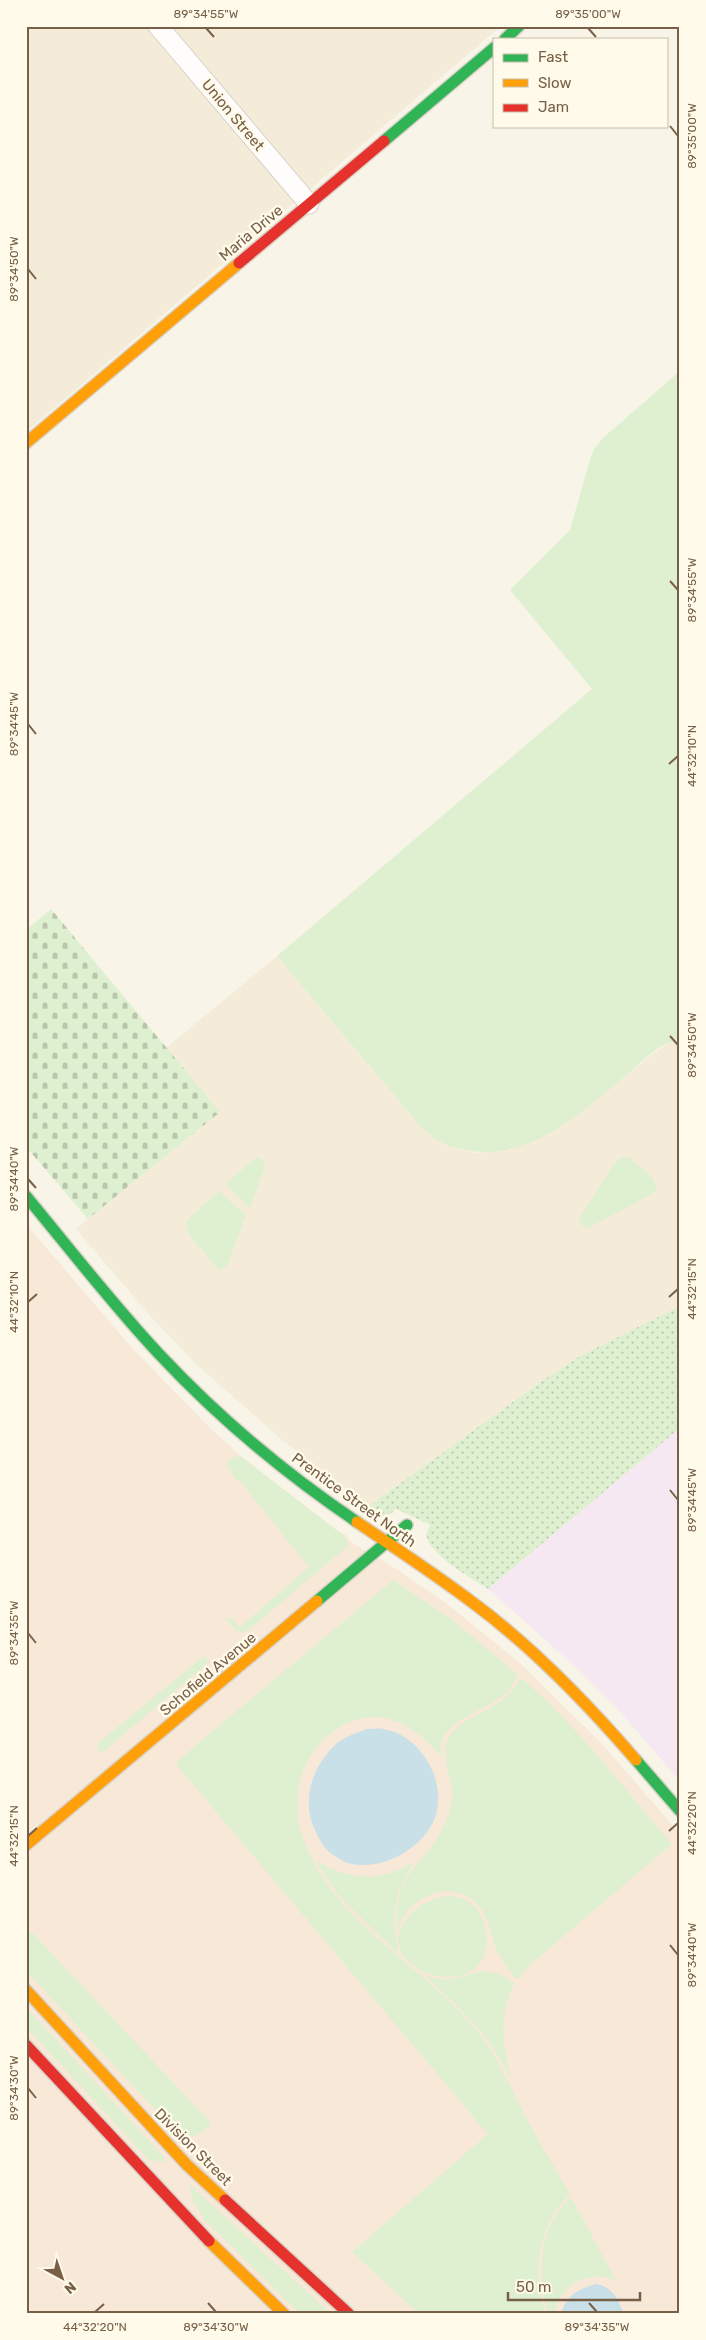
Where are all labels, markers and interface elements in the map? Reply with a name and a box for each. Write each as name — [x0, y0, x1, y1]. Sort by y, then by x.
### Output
text: 89°34'55"W — [174, 7, 239, 21]
text: 89°35'00"W — [555, 7, 621, 21]
legend — [493, 38, 668, 128]
text: Fast — [538, 48, 568, 66]
text: Slow — [538, 74, 571, 92]
street label: Union Street — [198, 76, 268, 155]
text: Jam — [538, 98, 569, 116]
text: 89°35'00"W — [685, 103, 699, 169]
street label: Maria Drive — [216, 201, 286, 265]
text: 89°34'50"W — [7, 236, 21, 302]
text: 89°34'55"W — [685, 557, 699, 622]
text: 89°34'45"W — [7, 691, 21, 756]
text: 44°32'10"N — [685, 725, 699, 787]
text: 89°34'50"W — [685, 1012, 699, 1078]
text: 89°34'40"W — [7, 1146, 21, 1211]
text: 44°32'15"N — [685, 1258, 699, 1320]
text: 44°32'10"N — [7, 1271, 21, 1333]
street label: Prentice Street North — [288, 1449, 420, 1551]
text: 89°34'45"W — [685, 1467, 699, 1532]
text: 89°34'35"W — [7, 1600, 21, 1665]
street label: Schofield Avenue — [156, 1628, 260, 1720]
text: 44°32'20"N — [685, 1791, 699, 1855]
text: 44°32'15"N — [7, 1805, 21, 1867]
text: 89°34'40"W — [685, 1922, 699, 1987]
text: 89°34'30"W — [7, 2055, 21, 2121]
street label: Division Street — [151, 2105, 235, 2189]
north arrow — [38, 2252, 88, 2302]
scale bar — [508, 2270, 641, 2302]
text: N — [61, 2278, 79, 2297]
text: 50 m — [516, 2278, 551, 2296]
text: 44°32'20"N — [63, 2320, 127, 2334]
text: 89°34'30"W — [183, 2320, 249, 2334]
text: 89°34'35"W — [565, 2320, 630, 2334]

